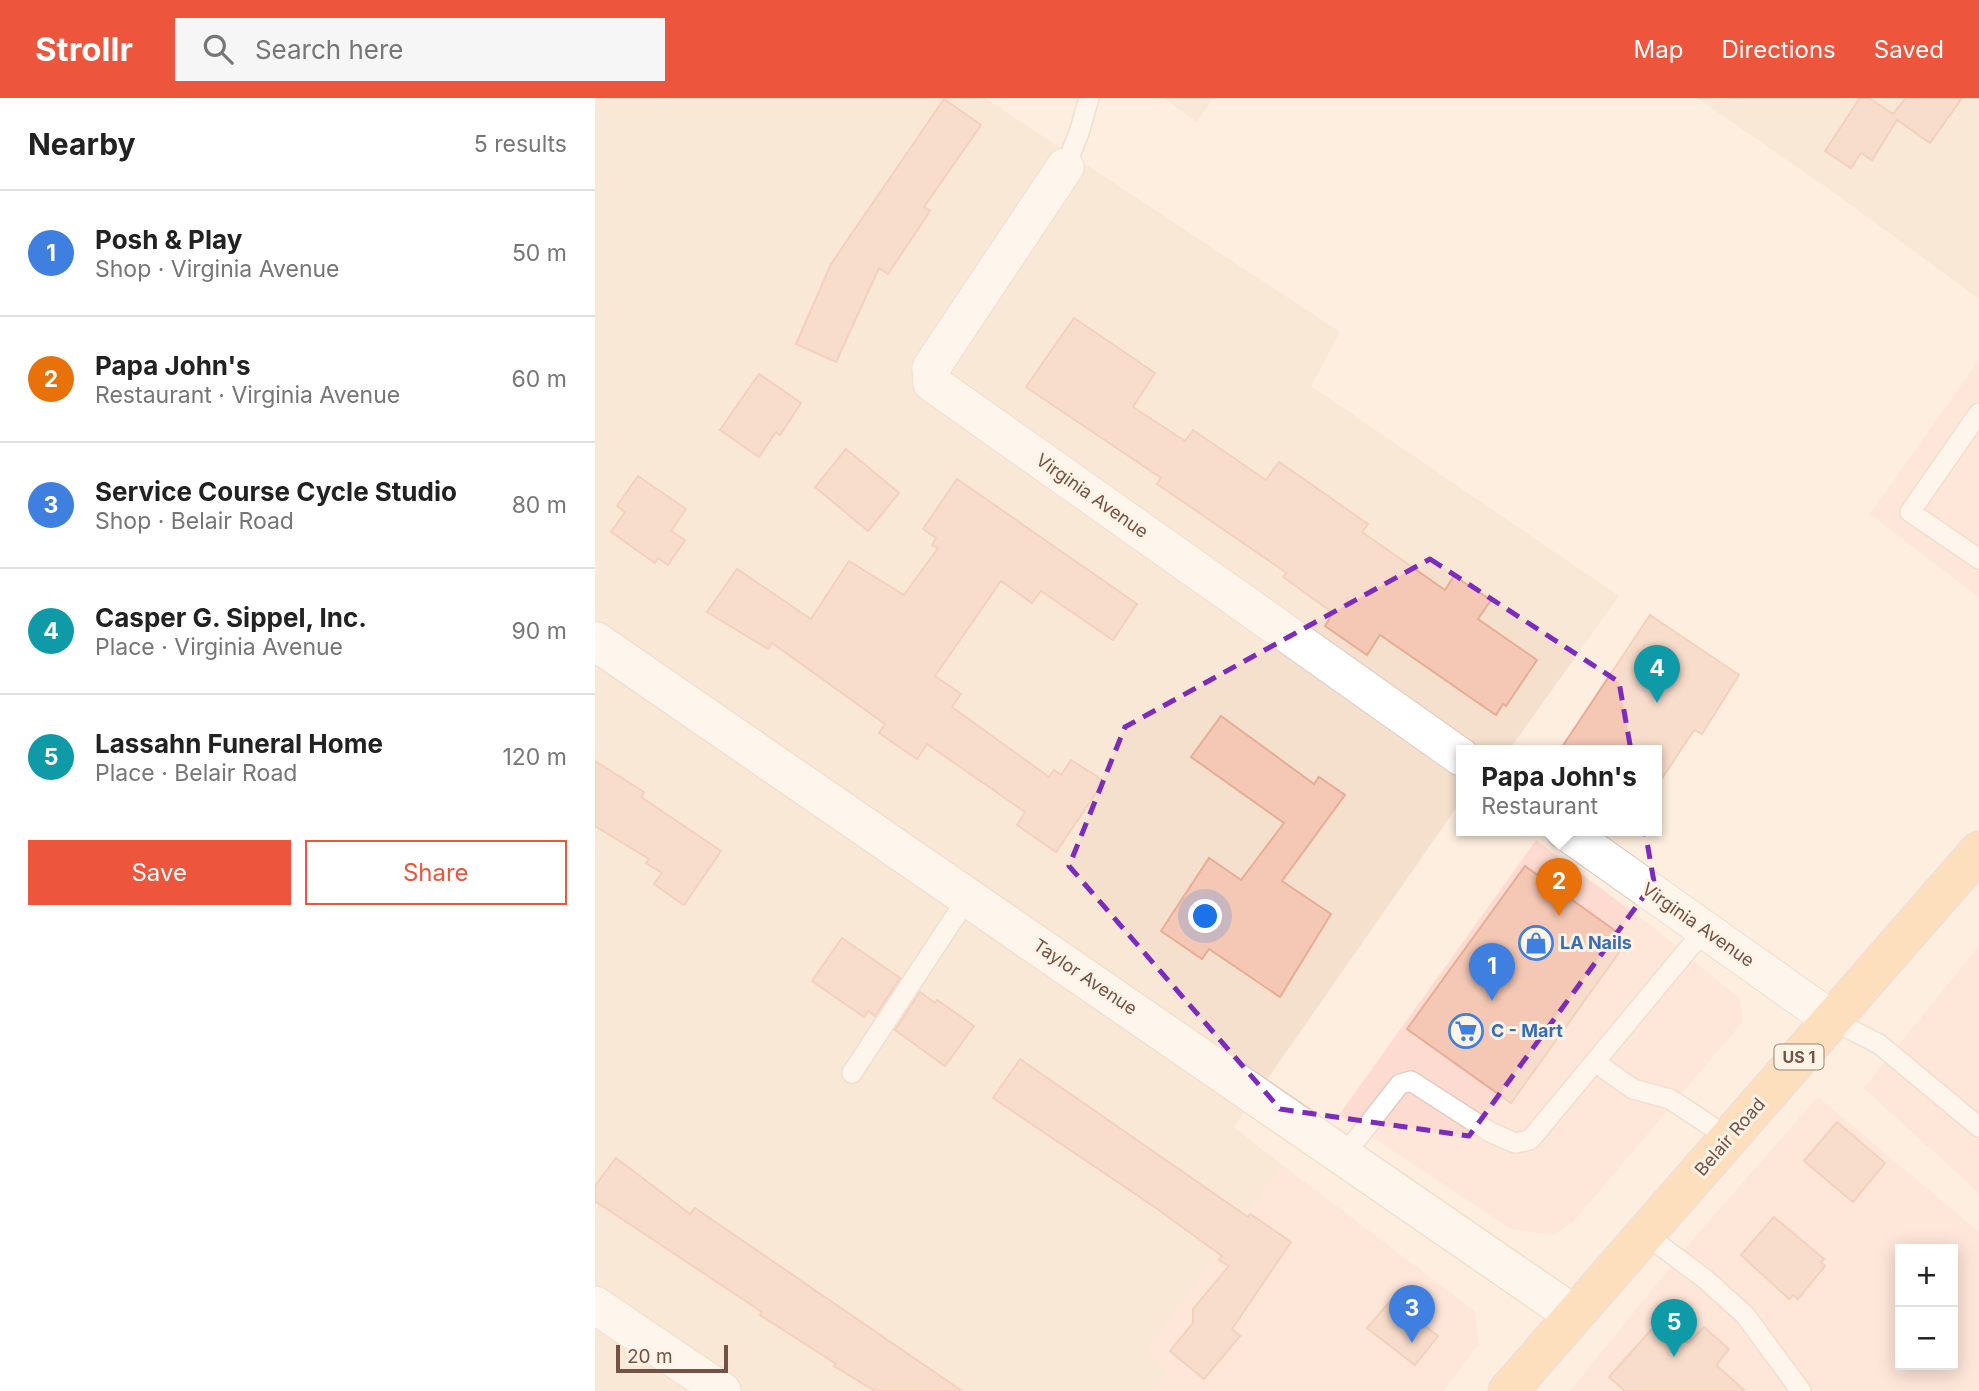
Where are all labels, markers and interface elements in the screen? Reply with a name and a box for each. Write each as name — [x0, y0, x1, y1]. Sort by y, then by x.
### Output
search box — [175, 18, 665, 81]
text: Strollr — [35, 29, 133, 69]
icon: search — [199, 30, 237, 68]
text: Search here — [255, 34, 404, 65]
text: Map — [1634, 35, 1683, 64]
text: Directions — [1721, 35, 1836, 64]
text: Saved — [1874, 35, 1944, 64]
text: Nearby — [28, 126, 136, 162]
text: 5 results — [474, 130, 567, 158]
text: Posh & Play — [95, 224, 242, 255]
text: 1 — [46, 239, 56, 267]
text: 50 m — [512, 239, 567, 267]
text: Shop · Virginia Avenue — [95, 255, 340, 283]
text: Papa John's — [95, 350, 251, 381]
text: 2 — [44, 365, 58, 393]
text: 60 m — [512, 365, 567, 393]
text: Restaurant · Virginia Avenue — [95, 381, 400, 409]
street label: Virginia Avenue — [1032, 449, 1152, 542]
text: Service Course Cycle Studio — [95, 476, 457, 507]
text: 3 — [44, 491, 58, 519]
text: 80 m — [512, 491, 567, 519]
text: Shop · Belair Road — [95, 507, 294, 535]
text: Casper G. Sippel, Inc. — [95, 602, 367, 633]
text: 4 — [43, 617, 59, 645]
text: 90 m — [512, 617, 567, 645]
text: Place · Virginia Avenue — [95, 633, 343, 661]
pin: 4 — [1634, 645, 1680, 703]
text: Lassahn Funeral Home — [95, 728, 383, 759]
text: 5 — [44, 743, 58, 771]
text: 120 m — [502, 743, 567, 771]
popup — [1456, 745, 1662, 836]
text: Place · Belair Road — [95, 759, 297, 787]
text: Papa John's — [1481, 761, 1637, 792]
text: Restaurant — [1481, 792, 1598, 820]
button: Save — [28, 840, 291, 905]
button: Share — [305, 840, 567, 905]
pin: 2 — [1536, 858, 1582, 916]
street label: Virginia Avenue — [1638, 878, 1758, 971]
your location — [1188, 899, 1222, 933]
shop icon: LA Nails — [1517, 924, 1555, 962]
place label: LA Nails — [1560, 932, 1632, 953]
street label: Taylor Avenue — [1029, 934, 1141, 1019]
pin: 1 — [1469, 943, 1515, 1001]
supermarket icon: C - Mart — [1447, 1012, 1485, 1050]
place label: C - Mart — [1491, 1020, 1563, 1041]
road number: US 1 — [1775, 1044, 1823, 1070]
street label: Belair Road — [1690, 1093, 1769, 1180]
map controls — [1895, 1244, 1958, 1370]
button: + — [1895, 1244, 1958, 1307]
pin: 3 — [1389, 1285, 1435, 1343]
pin: 5 — [1651, 1299, 1697, 1357]
button: − — [1895, 1307, 1958, 1370]
scale bar — [616, 1342, 728, 1374]
text: 20 m — [627, 1345, 673, 1368]

